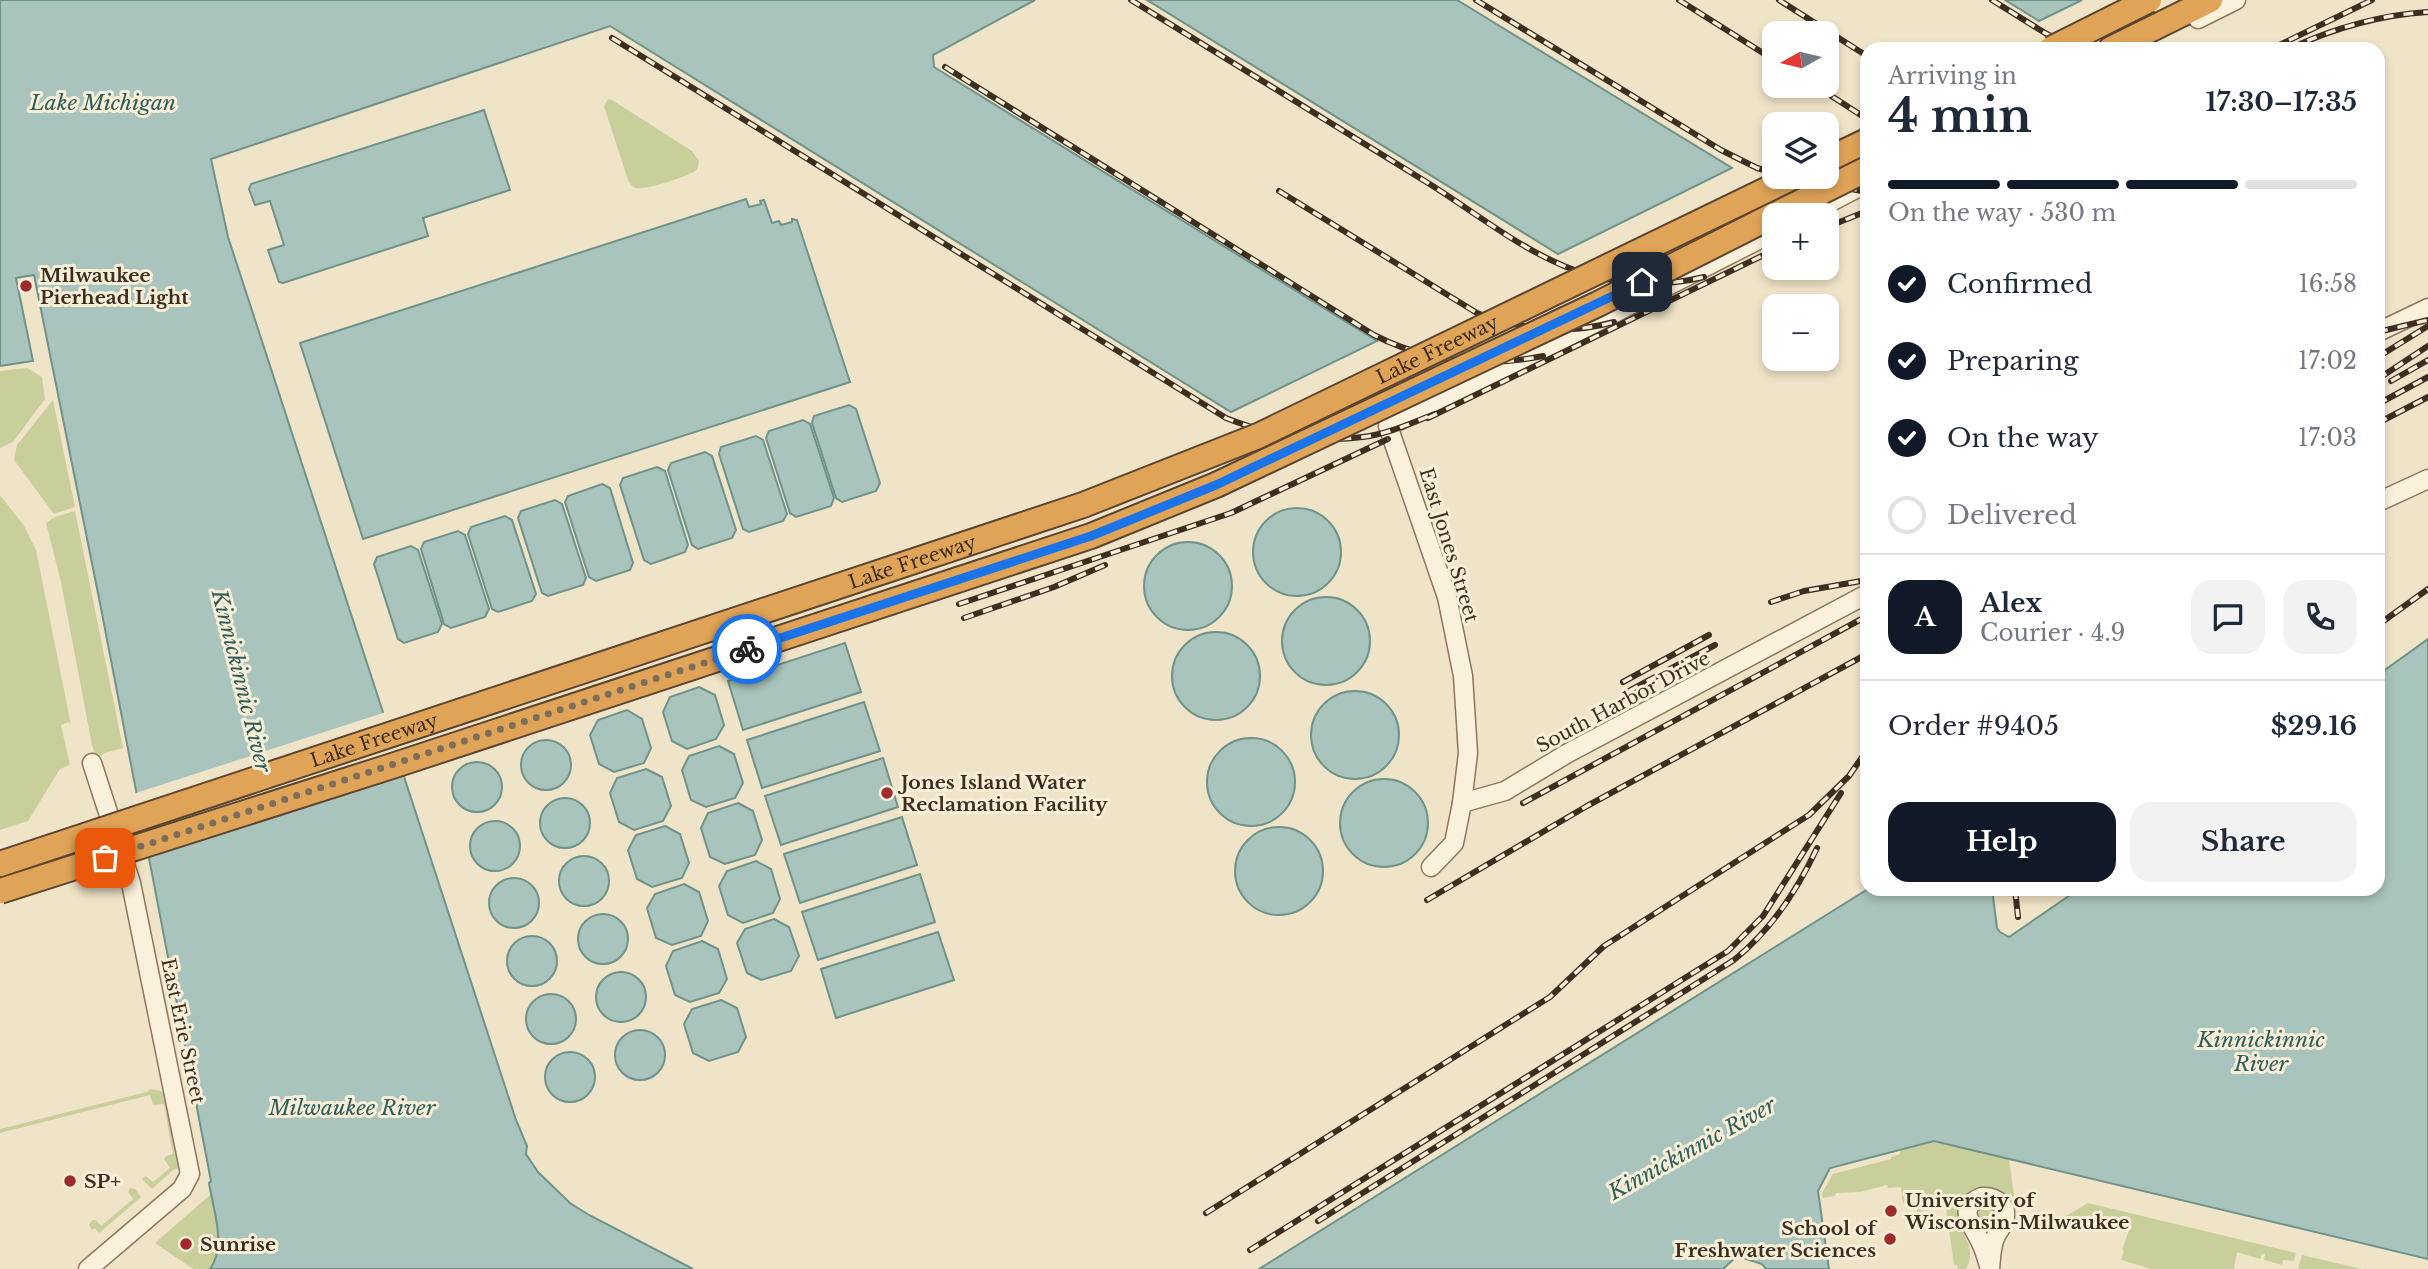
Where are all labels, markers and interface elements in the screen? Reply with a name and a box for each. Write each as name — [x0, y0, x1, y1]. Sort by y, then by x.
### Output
north arrow — [1762, 21, 1839, 98]
map controls — [1762, 21, 1839, 371]
text: Arriving in — [1888, 62, 2017, 90]
text: 17:30–17:35 — [2206, 86, 2357, 118]
text: 4 min — [1888, 87, 2032, 144]
water label: Lake Michigan — [29, 90, 176, 116]
button: layers — [1762, 112, 1839, 189]
text: On the way · 530 m — [1888, 199, 2116, 227]
button: + — [1762, 203, 1839, 280]
pin — [1612, 252, 1672, 312]
icon: home — [1623, 263, 1661, 301]
place label: Milwaukee Pierhead Light — [40, 264, 189, 309]
icon: check — [1888, 265, 1926, 303]
text: Confirmed — [1947, 268, 2092, 300]
text: 16:58 — [2298, 270, 2357, 298]
marker: Milwaukee Pierhead Light — [18, 278, 34, 294]
button: − — [1762, 294, 1839, 371]
street label: Lake Freeway — [1372, 310, 1502, 389]
icon: check — [1888, 342, 1926, 380]
text: Preparing — [1947, 345, 2079, 377]
text: 17:02 — [2298, 347, 2357, 375]
icon: check — [1888, 419, 1926, 457]
text: On the way — [1947, 422, 2099, 454]
text: 17:03 — [2298, 424, 2357, 452]
street label: East Jones Street — [1415, 465, 1484, 626]
text: Delivered — [1947, 499, 2077, 531]
street label: Lake Freeway — [845, 530, 979, 593]
button: chat — [2191, 580, 2265, 654]
button: phone — [2283, 580, 2357, 654]
water label: Kinnickinnic River — [205, 586, 277, 776]
text: Alex — [1980, 587, 2042, 619]
text: A — [1914, 601, 1936, 633]
courier — [712, 614, 782, 684]
text: Courier · 4.9 — [1980, 619, 2125, 647]
icon: bike — [728, 630, 766, 668]
street label: South Harbor Drive — [1532, 646, 1714, 758]
street label: Lake Freeway — [307, 708, 441, 772]
text: Order #9405 — [1888, 710, 2059, 742]
text: $29.16 — [2271, 710, 2357, 742]
place label: Jones Island Water Reclamation Facility — [897, 771, 1108, 816]
marker: Jones Island Water Reclamation Facility — [879, 785, 895, 801]
button: Help — [1888, 802, 2116, 882]
button: Share — [2130, 802, 2357, 882]
pin — [75, 828, 135, 888]
icon: bag — [86, 839, 124, 877]
street label: East Erie Street — [156, 956, 210, 1107]
water label: Kinnickinnic River — [2196, 1027, 2325, 1077]
water label: Kinnickinnic River — [1603, 1092, 1781, 1206]
water label: Milwaukee River — [268, 1095, 437, 1121]
place label: SP+ — [84, 1170, 121, 1193]
marker: SP+ — [62, 1173, 78, 1189]
place label: University of Wisconsin-Milwaukee — [1904, 1189, 2129, 1234]
marker: University of Wisconsin-Milwaukee — [1883, 1203, 1899, 1219]
place label: School of Freshwater Sciences — [1675, 1217, 1879, 1262]
marker: School of Freshwater Sciences — [1882, 1231, 1898, 1247]
place label: Sunrise — [200, 1233, 276, 1256]
marker: Sunrise — [178, 1236, 194, 1252]

